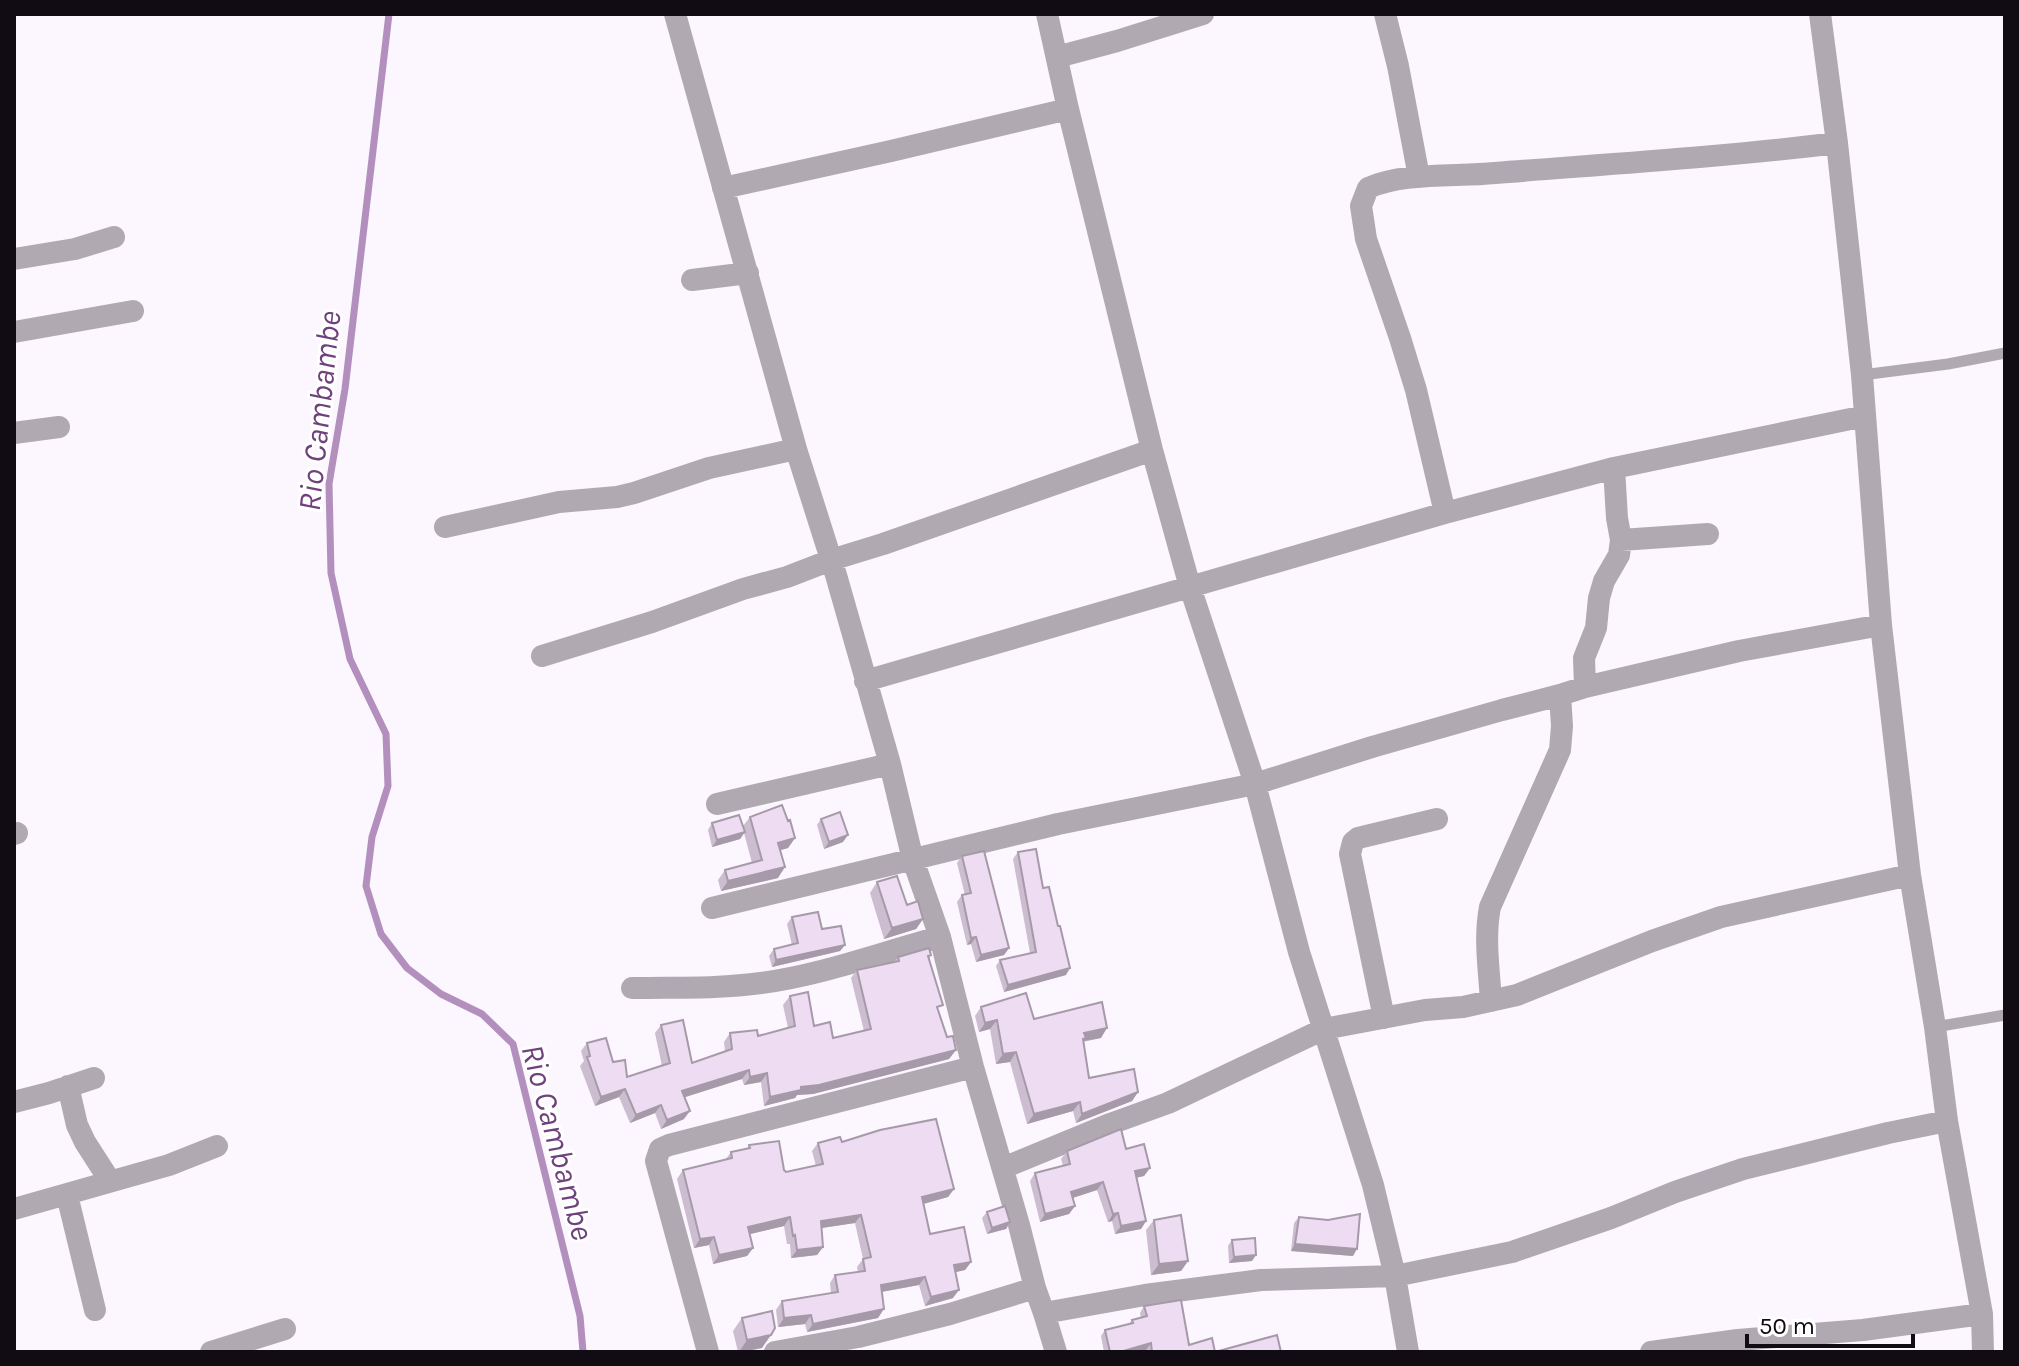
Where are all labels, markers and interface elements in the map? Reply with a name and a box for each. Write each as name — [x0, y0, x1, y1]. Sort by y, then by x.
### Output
water label: Rio Cambambe — [291, 309, 348, 513]
water label: Rio Cambambe — [514, 1040, 601, 1244]
scale bar — [1747, 1298, 1913, 1348]
text: 50 m — [1759, 1312, 1815, 1340]

